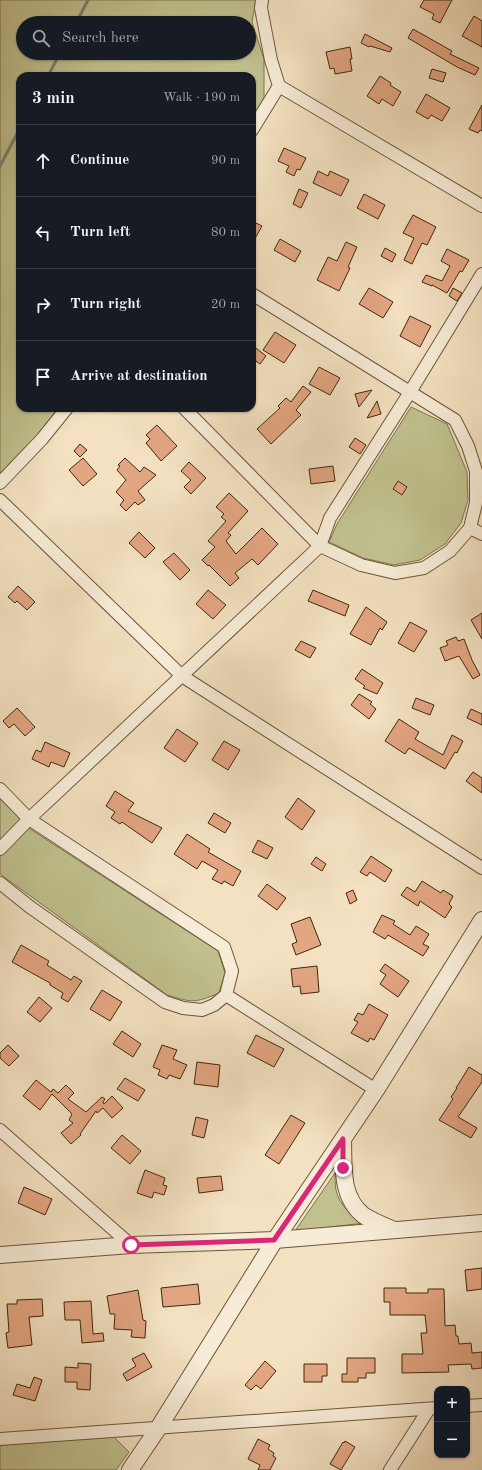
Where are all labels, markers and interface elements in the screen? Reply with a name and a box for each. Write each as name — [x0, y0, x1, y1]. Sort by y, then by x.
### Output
search box — [16, 16, 256, 60]
icon: search — [30, 27, 52, 49]
text: Search here — [62, 31, 139, 46]
text: 3 min — [32, 90, 75, 107]
text: Walk · 190 m — [163, 91, 240, 104]
icon: ahead — [32, 150, 54, 172]
text: Continue — [70, 153, 129, 168]
text: 90 m — [211, 154, 240, 167]
icon: left — [32, 222, 54, 244]
text: Turn left — [70, 225, 130, 240]
text: 80 m — [211, 226, 240, 239]
icon: right — [32, 294, 54, 316]
text: Turn right — [70, 297, 141, 312]
text: 20 m — [211, 298, 240, 311]
icon: arrive — [32, 366, 54, 388]
text: Arrive at destination — [70, 369, 208, 384]
route end — [334, 1159, 352, 1177]
route start — [122, 1236, 140, 1254]
map controls — [434, 1386, 470, 1458]
button: + — [434, 1386, 470, 1422]
button: − — [434, 1422, 470, 1458]

